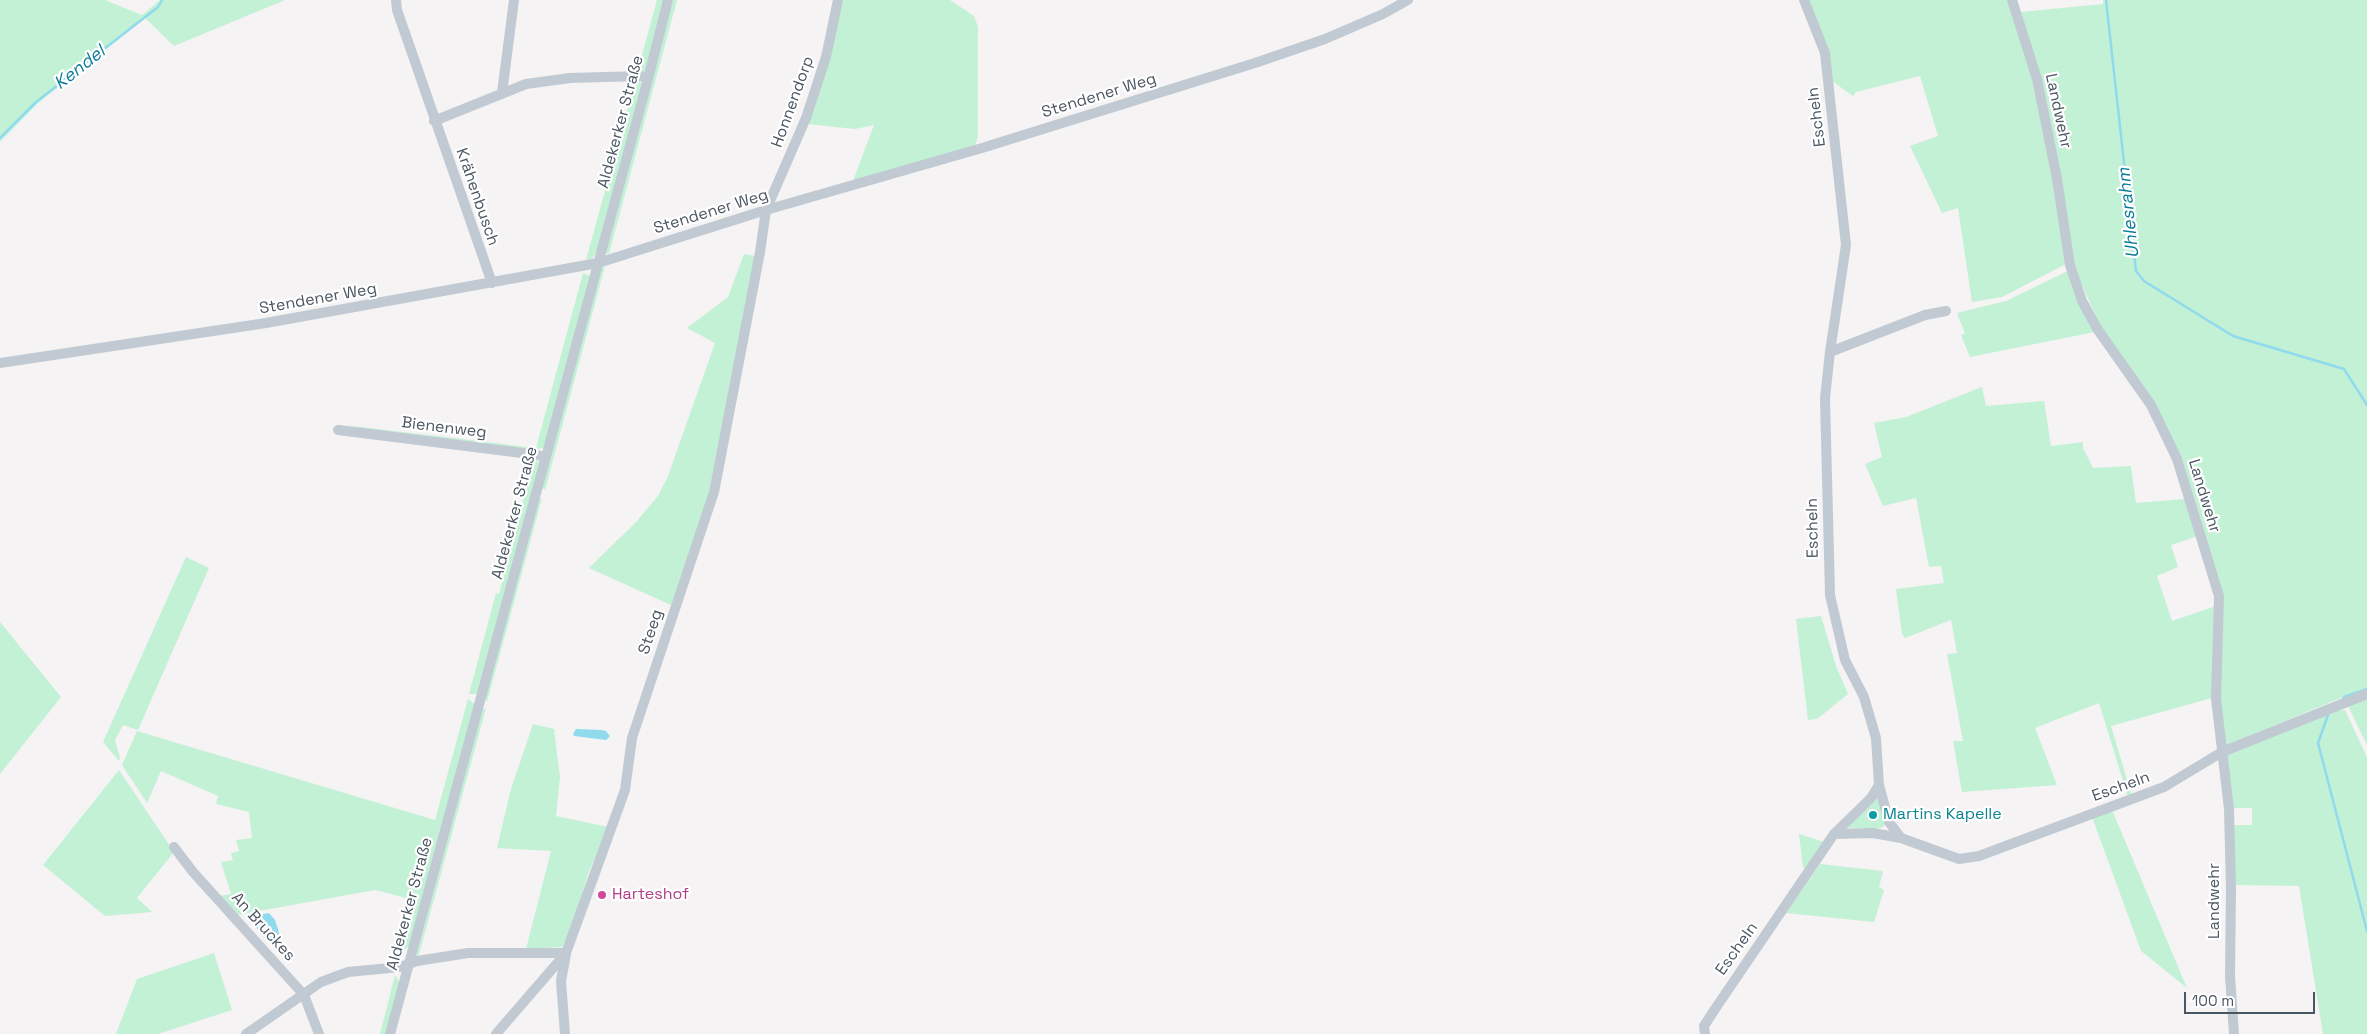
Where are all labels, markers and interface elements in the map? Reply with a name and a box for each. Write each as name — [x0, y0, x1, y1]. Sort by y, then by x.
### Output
water label: Kendel — [50, 41, 110, 95]
street label: Aldekerker Straße — [594, 53, 648, 191]
street label: Honnendorp — [768, 54, 818, 150]
street label: Stendener Weg — [1039, 69, 1159, 123]
street label: Landwehr — [2041, 72, 2075, 150]
street label: Escheln — [1804, 86, 1830, 148]
street label: Krähenbusch — [451, 146, 503, 248]
water label: Uhlesrahm — [2114, 167, 2144, 259]
street label: Stendener Weg — [651, 185, 771, 239]
street label: Stendener Weg — [258, 279, 378, 319]
street label: Bienenweg — [400, 413, 488, 443]
street label: Aldekerker Straße — [488, 444, 542, 582]
street label: Landwehr — [2184, 457, 2224, 535]
street label: Escheln — [1803, 498, 1823, 558]
street label: Steeg — [635, 607, 667, 657]
street label: Escheln — [2090, 768, 2152, 806]
place label: Martins Kapelle — [1883, 805, 2002, 825]
marker: Martins Kapelle — [1867, 809, 1879, 821]
street label: Aldekerker Straße — [383, 835, 437, 973]
street label: Landwehr — [2205, 863, 2225, 939]
place label: Harteshof — [612, 885, 689, 905]
street label: An Bruckes — [227, 889, 299, 965]
marker: Harteshof — [596, 889, 608, 901]
street label: Escheln — [1712, 919, 1762, 979]
scale bar — [2187, 982, 2318, 1014]
text: 100 m — [2192, 991, 2234, 1010]

